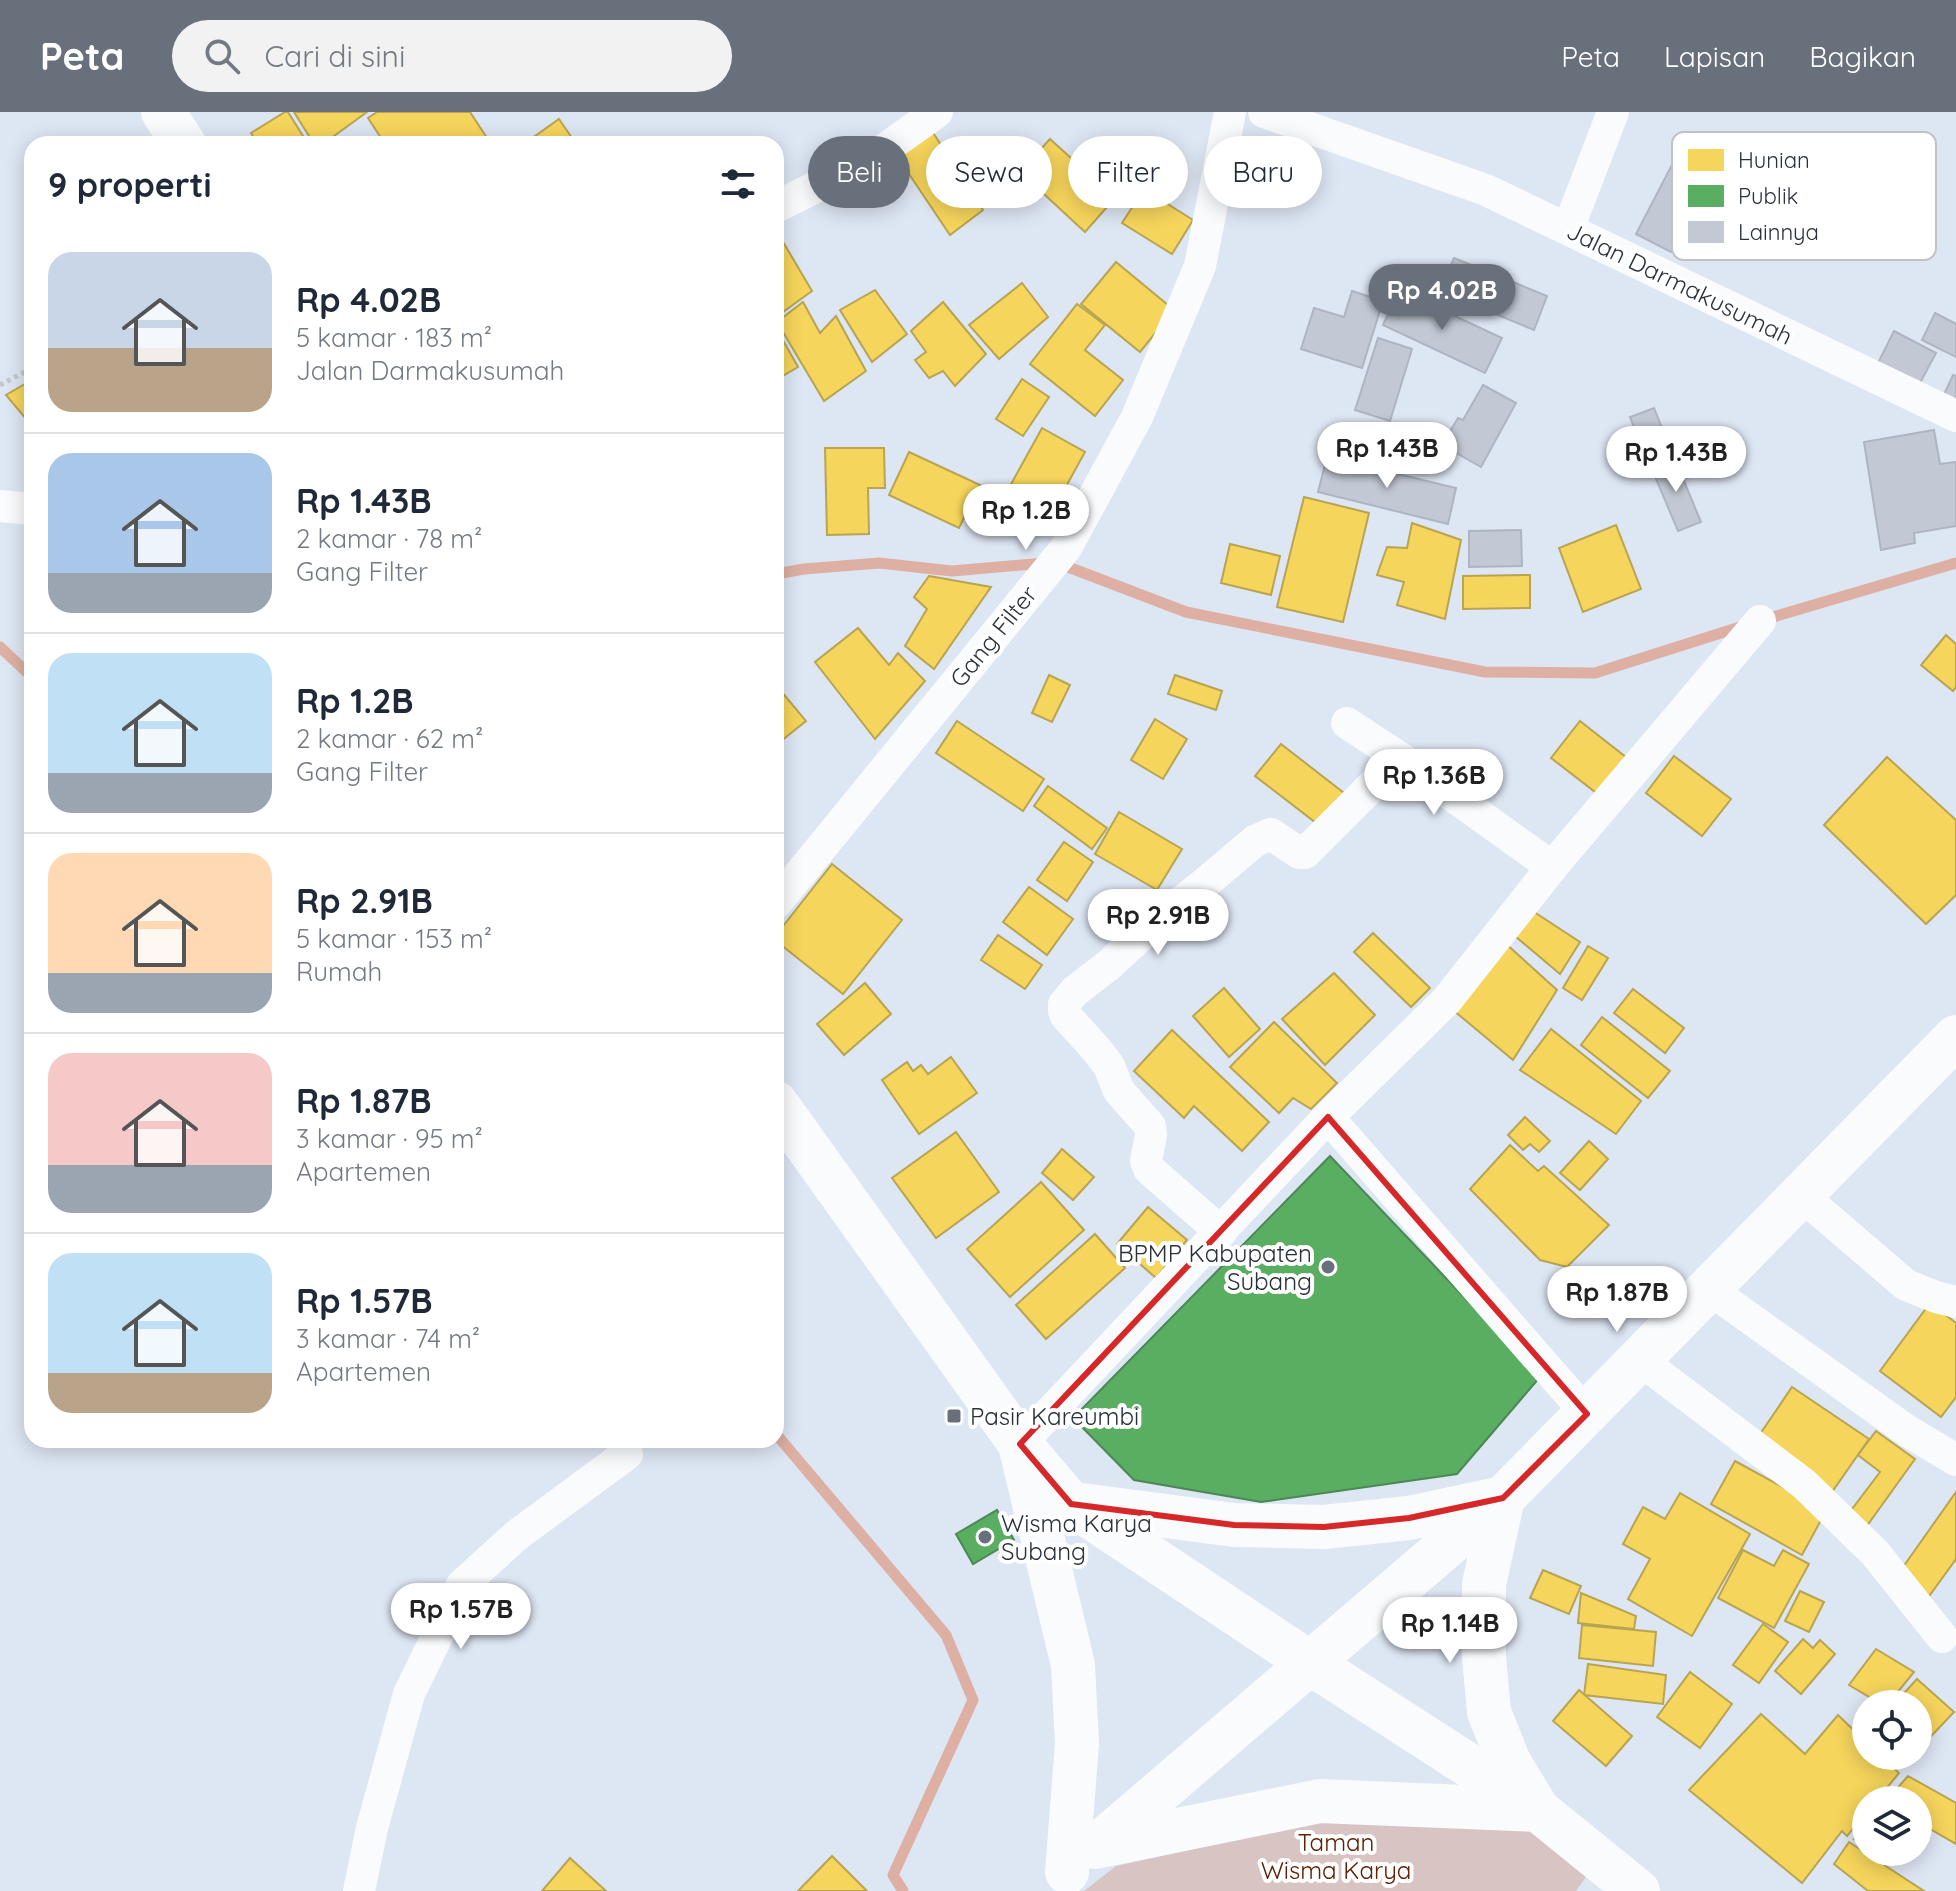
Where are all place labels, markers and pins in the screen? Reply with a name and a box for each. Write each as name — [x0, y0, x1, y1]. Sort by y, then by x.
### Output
pin: Rp 4.02B — [1359, 264, 1525, 332]
pin: Rp 1.43B — [1304, 422, 1470, 490]
pin: Rp 1.43B — [1593, 426, 1759, 494]
pin: Rp 1.2B — [952, 484, 1100, 552]
pin: Rp 1.36B — [1351, 749, 1517, 817]
pin: Rp 2.91B — [1075, 889, 1241, 957]
place label: BPMP Kabupaten Subang — [1118, 1238, 1312, 1296]
marker: BPMP Kabupaten Subang — [1319, 1258, 1337, 1276]
pin: Rp 1.87B — [1534, 1266, 1700, 1334]
place label: Pasir Kareumbi — [970, 1401, 1139, 1431]
marker: Pasir Kareumbi — [945, 1407, 963, 1425]
place label: Wisma Karya Subang — [1001, 1508, 1152, 1566]
marker: Wisma Karya Subang — [976, 1528, 994, 1546]
pin: Rp 1.57B — [378, 1583, 544, 1651]
pin: Rp 1.14B — [1367, 1597, 1533, 1665]

